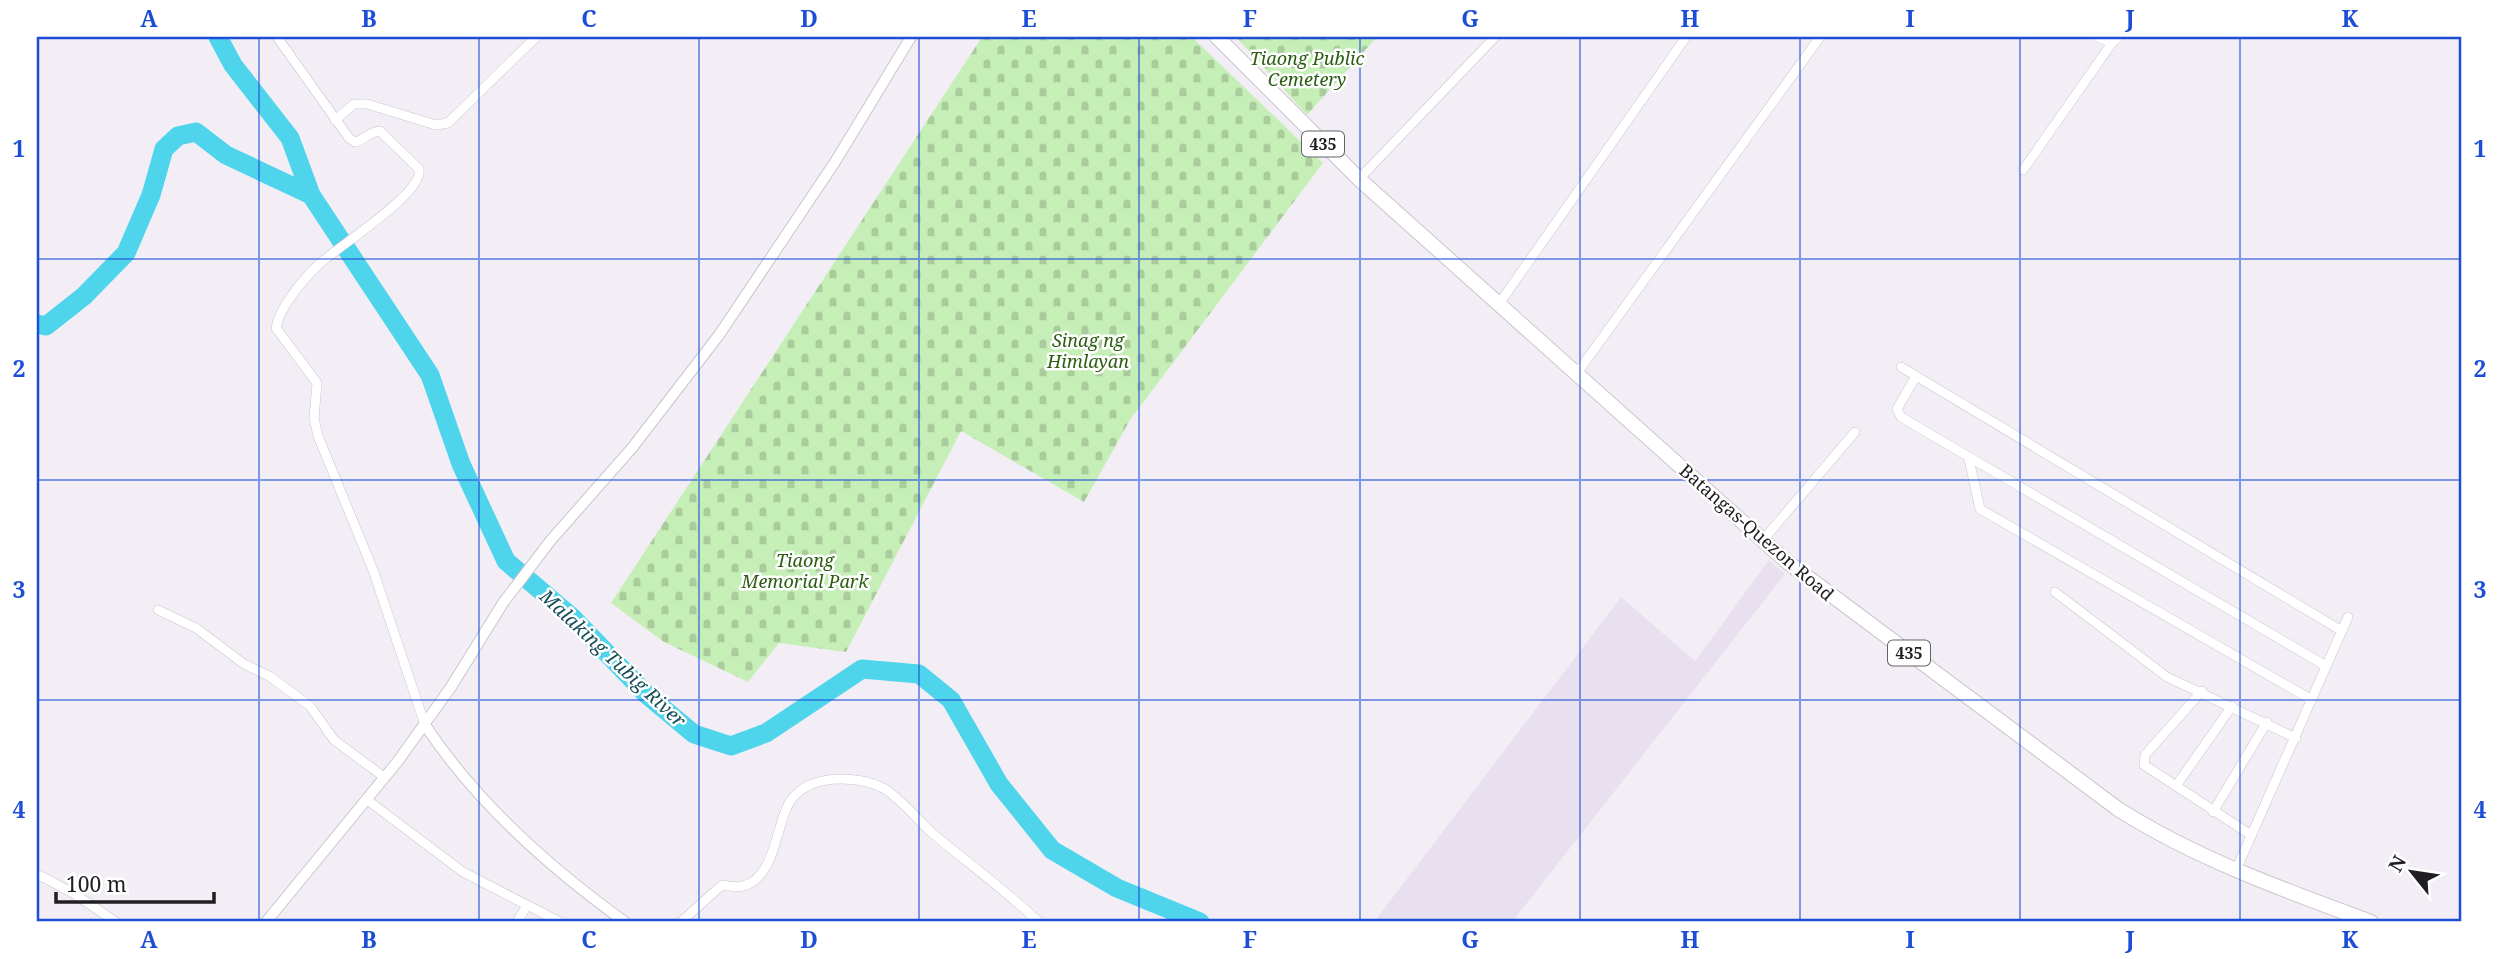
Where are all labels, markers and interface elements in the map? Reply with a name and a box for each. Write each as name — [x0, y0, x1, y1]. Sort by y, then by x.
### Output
text: A — [140, 2, 158, 34]
text: B — [361, 2, 377, 34]
text: C — [581, 2, 597, 34]
text: D — [800, 2, 818, 34]
text: E — [1021, 2, 1037, 34]
text: F — [1243, 2, 1257, 34]
text: G — [1461, 2, 1479, 34]
text: H — [1681, 2, 1700, 34]
text: I — [1905, 2, 1915, 34]
text: J — [2124, 2, 2135, 34]
text: K — [2342, 2, 2359, 34]
park label: Tiaong Public Cemetery — [1250, 46, 1364, 91]
text: 1 — [13, 132, 26, 164]
road number: 435 — [1302, 132, 1344, 156]
text: 1 — [2474, 132, 2487, 164]
park label: Sinag ng Himlayan — [1046, 328, 1129, 373]
text: 2 — [13, 352, 26, 384]
text: 2 — [2474, 352, 2487, 384]
street label: Batangas-Quezon Road — [1675, 458, 1839, 606]
park label: Tiaong Memorial Park — [741, 548, 869, 593]
text: 3 — [13, 573, 26, 605]
text: 3 — [2474, 573, 2487, 605]
water label: Malaking Tubig River — [534, 583, 692, 733]
road number: 435 — [1888, 640, 1930, 666]
text: 4 — [13, 793, 26, 825]
text: 4 — [2474, 793, 2487, 825]
north arrow — [2376, 836, 2446, 906]
text: N — [2382, 850, 2412, 876]
scale bar — [56, 861, 214, 905]
text: 100 m — [66, 870, 127, 898]
text: A — [140, 923, 158, 955]
text: B — [361, 923, 377, 955]
text: C — [581, 923, 597, 955]
text: D — [800, 923, 818, 955]
text: E — [1021, 923, 1037, 955]
text: F — [1243, 923, 1257, 955]
text: G — [1461, 923, 1479, 955]
text: H — [1681, 923, 1700, 955]
text: I — [1905, 923, 1915, 955]
text: J — [2124, 923, 2135, 955]
text: K — [2342, 923, 2359, 955]

